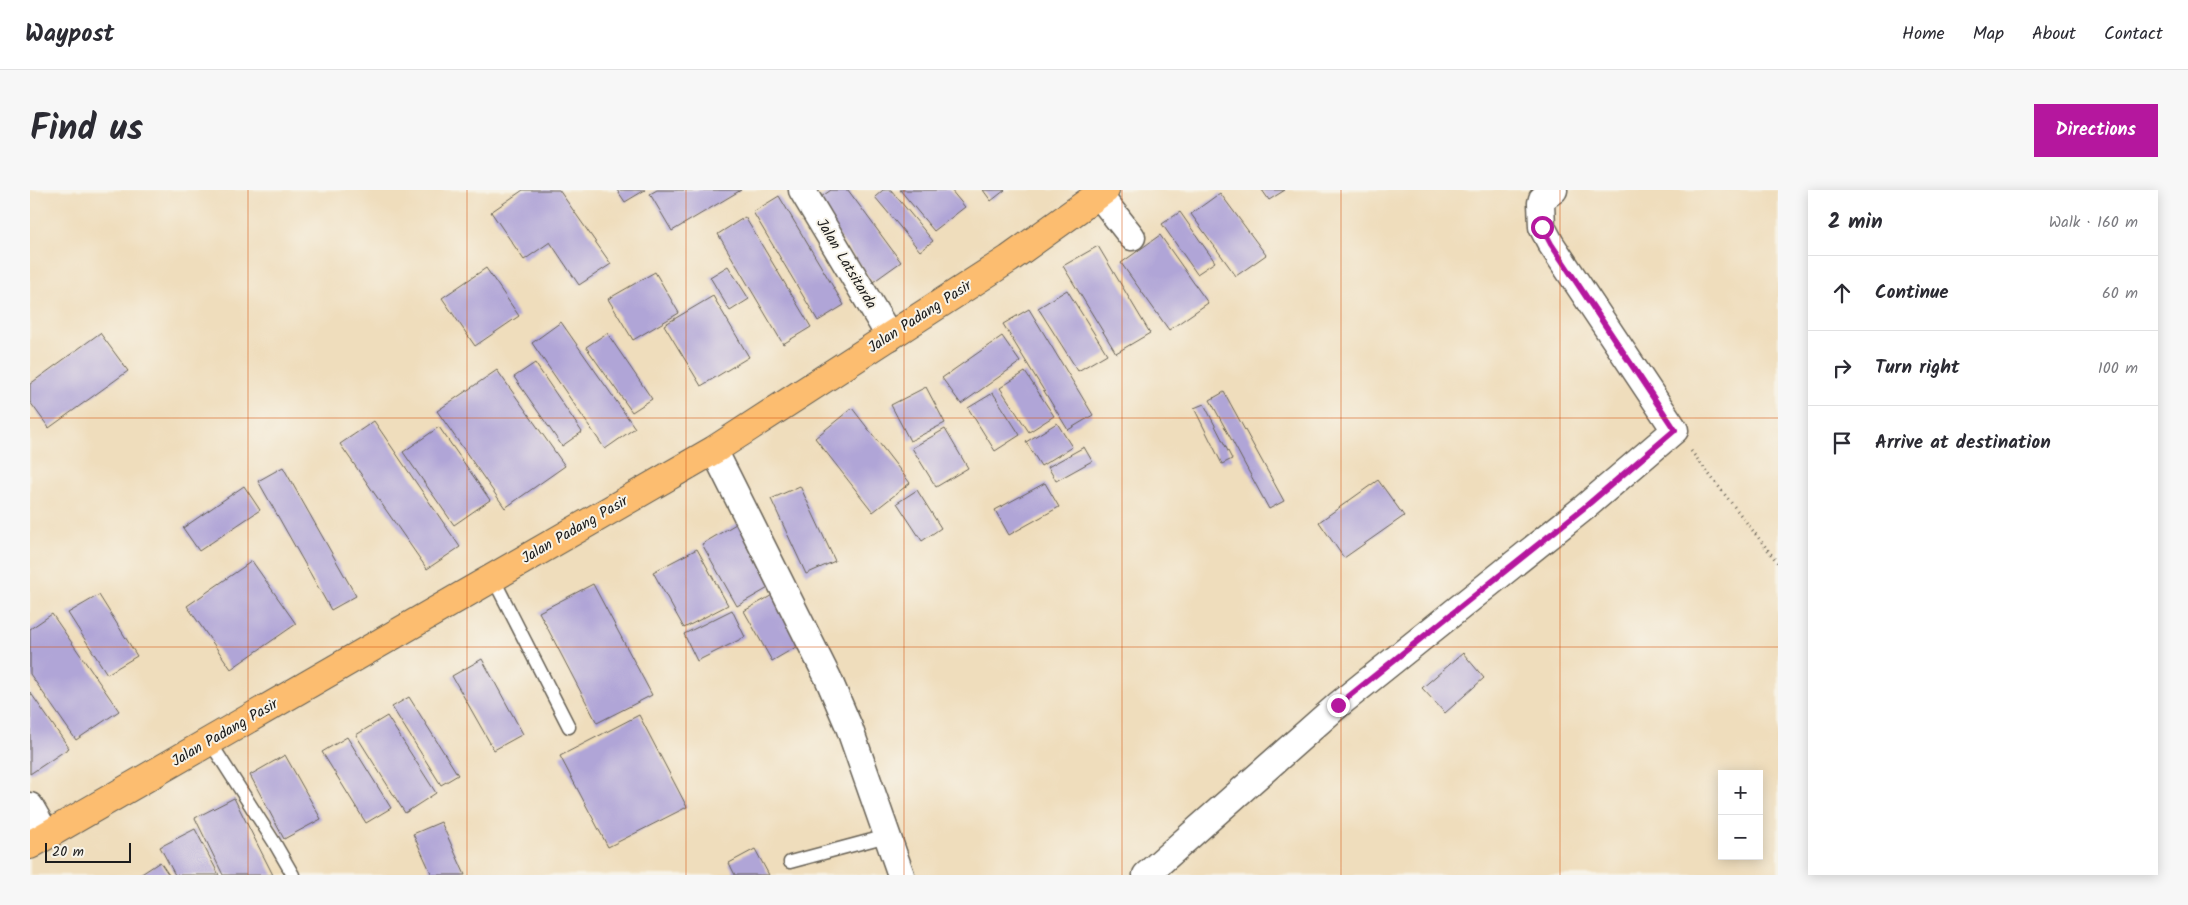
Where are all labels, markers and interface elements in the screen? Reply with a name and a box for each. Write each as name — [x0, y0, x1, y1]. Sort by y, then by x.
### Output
text: Waypost — [25, 15, 114, 54]
text: Home — [1902, 20, 1945, 49]
text: Map — [1973, 20, 2004, 49]
text: About — [2032, 20, 2076, 49]
text: Contact — [2104, 20, 2163, 49]
text: Find us — [30, 102, 143, 158]
button: Directions — [2034, 104, 2158, 157]
text: 2 min — [1828, 206, 1883, 239]
text: Walk · 160 m — [2049, 210, 2138, 235]
street label: Jalan Latsitarda — [809, 214, 883, 314]
route start — [1531, 216, 1554, 239]
street label: Jalan Padang Pasir — [863, 274, 978, 360]
text: Continue — [1875, 278, 1948, 308]
icon: ahead — [1828, 279, 1856, 307]
text: 60 m — [2102, 281, 2138, 306]
text: Turn right — [1875, 353, 1960, 383]
icon: right — [1828, 354, 1856, 382]
text: 100 m — [2098, 356, 2138, 381]
text: Arrive at destination — [1875, 428, 2051, 458]
icon: arrive — [1828, 429, 1856, 457]
street label: Jalan Padang Pasir — [517, 489, 634, 570]
street label: Jalan Padang Pasir — [167, 692, 284, 773]
route end — [1327, 694, 1350, 717]
map controls — [1718, 770, 1763, 860]
button: + — [1718, 770, 1763, 815]
button: − — [1718, 815, 1763, 860]
scale bar — [45, 840, 131, 863]
text: 20 m — [52, 841, 84, 863]

